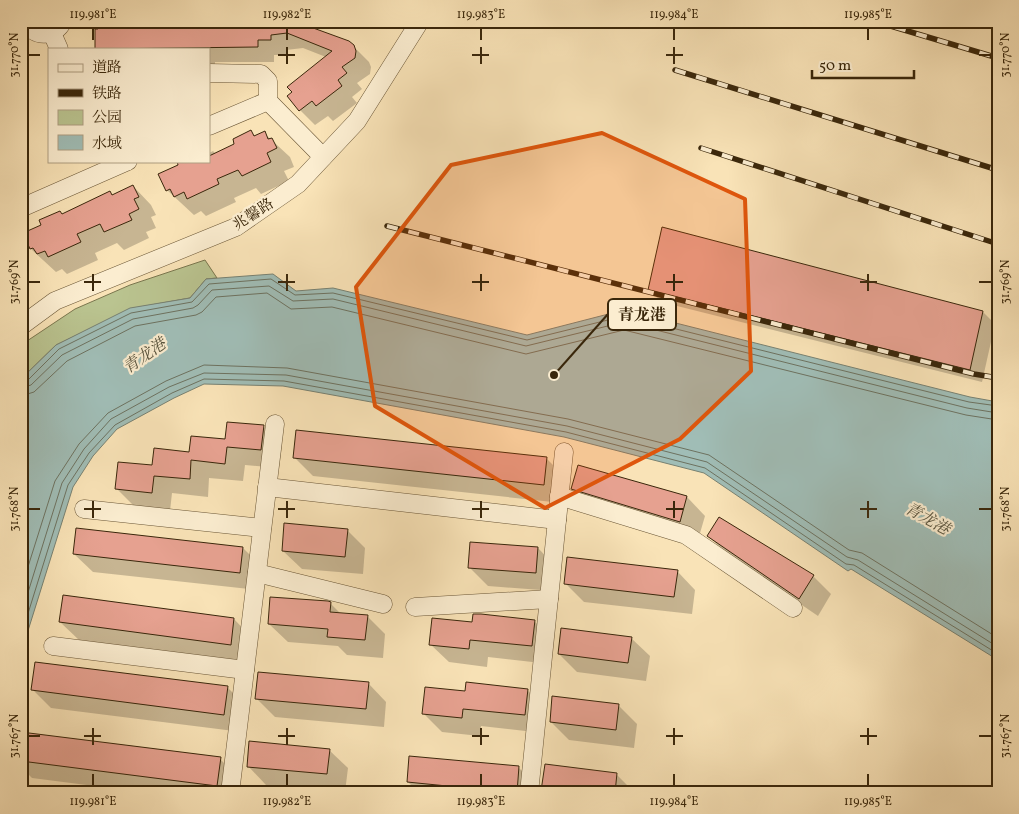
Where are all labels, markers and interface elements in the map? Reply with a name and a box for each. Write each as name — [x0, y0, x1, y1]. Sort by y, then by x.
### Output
text: 119.981°E — [69, 7, 117, 23]
text: 119.982°E — [263, 7, 311, 23]
text: 119.983°E — [457, 7, 505, 23]
text: 119.984°E — [650, 7, 698, 23]
text: 119.985°E — [844, 7, 892, 23]
text: 31.770°N — [7, 32, 23, 77]
text: 31.770°N — [998, 32, 1014, 77]
legend — [48, 48, 210, 162]
scale bar — [812, 48, 914, 80]
text: 50 m — [819, 56, 851, 77]
text: 道路 — [92, 58, 122, 79]
text: 铁路 — [92, 84, 122, 105]
text: 公园 — [92, 108, 122, 129]
text: 水域 — [92, 134, 122, 155]
street label: 兆馨路 — [229, 194, 278, 236]
text: 31.769°N — [7, 260, 23, 304]
text: 31.769°N — [998, 260, 1014, 304]
callout: 青龙港 — [608, 299, 676, 330]
text: 青龙港 — [618, 305, 666, 327]
water label: 青龙港 — [119, 333, 173, 379]
text: 31.768°N — [7, 487, 23, 531]
text: 31.768°N — [998, 487, 1014, 531]
water label: 青龙港 — [901, 498, 955, 542]
text: 31.767°N — [7, 714, 23, 758]
text: 31.767°N — [998, 714, 1014, 758]
text: 119.981°E — [69, 794, 117, 810]
text: 119.982°E — [263, 794, 311, 810]
text: 119.983°E — [457, 794, 505, 810]
text: 119.984°E — [650, 794, 698, 810]
text: 119.985°E — [844, 794, 892, 810]

